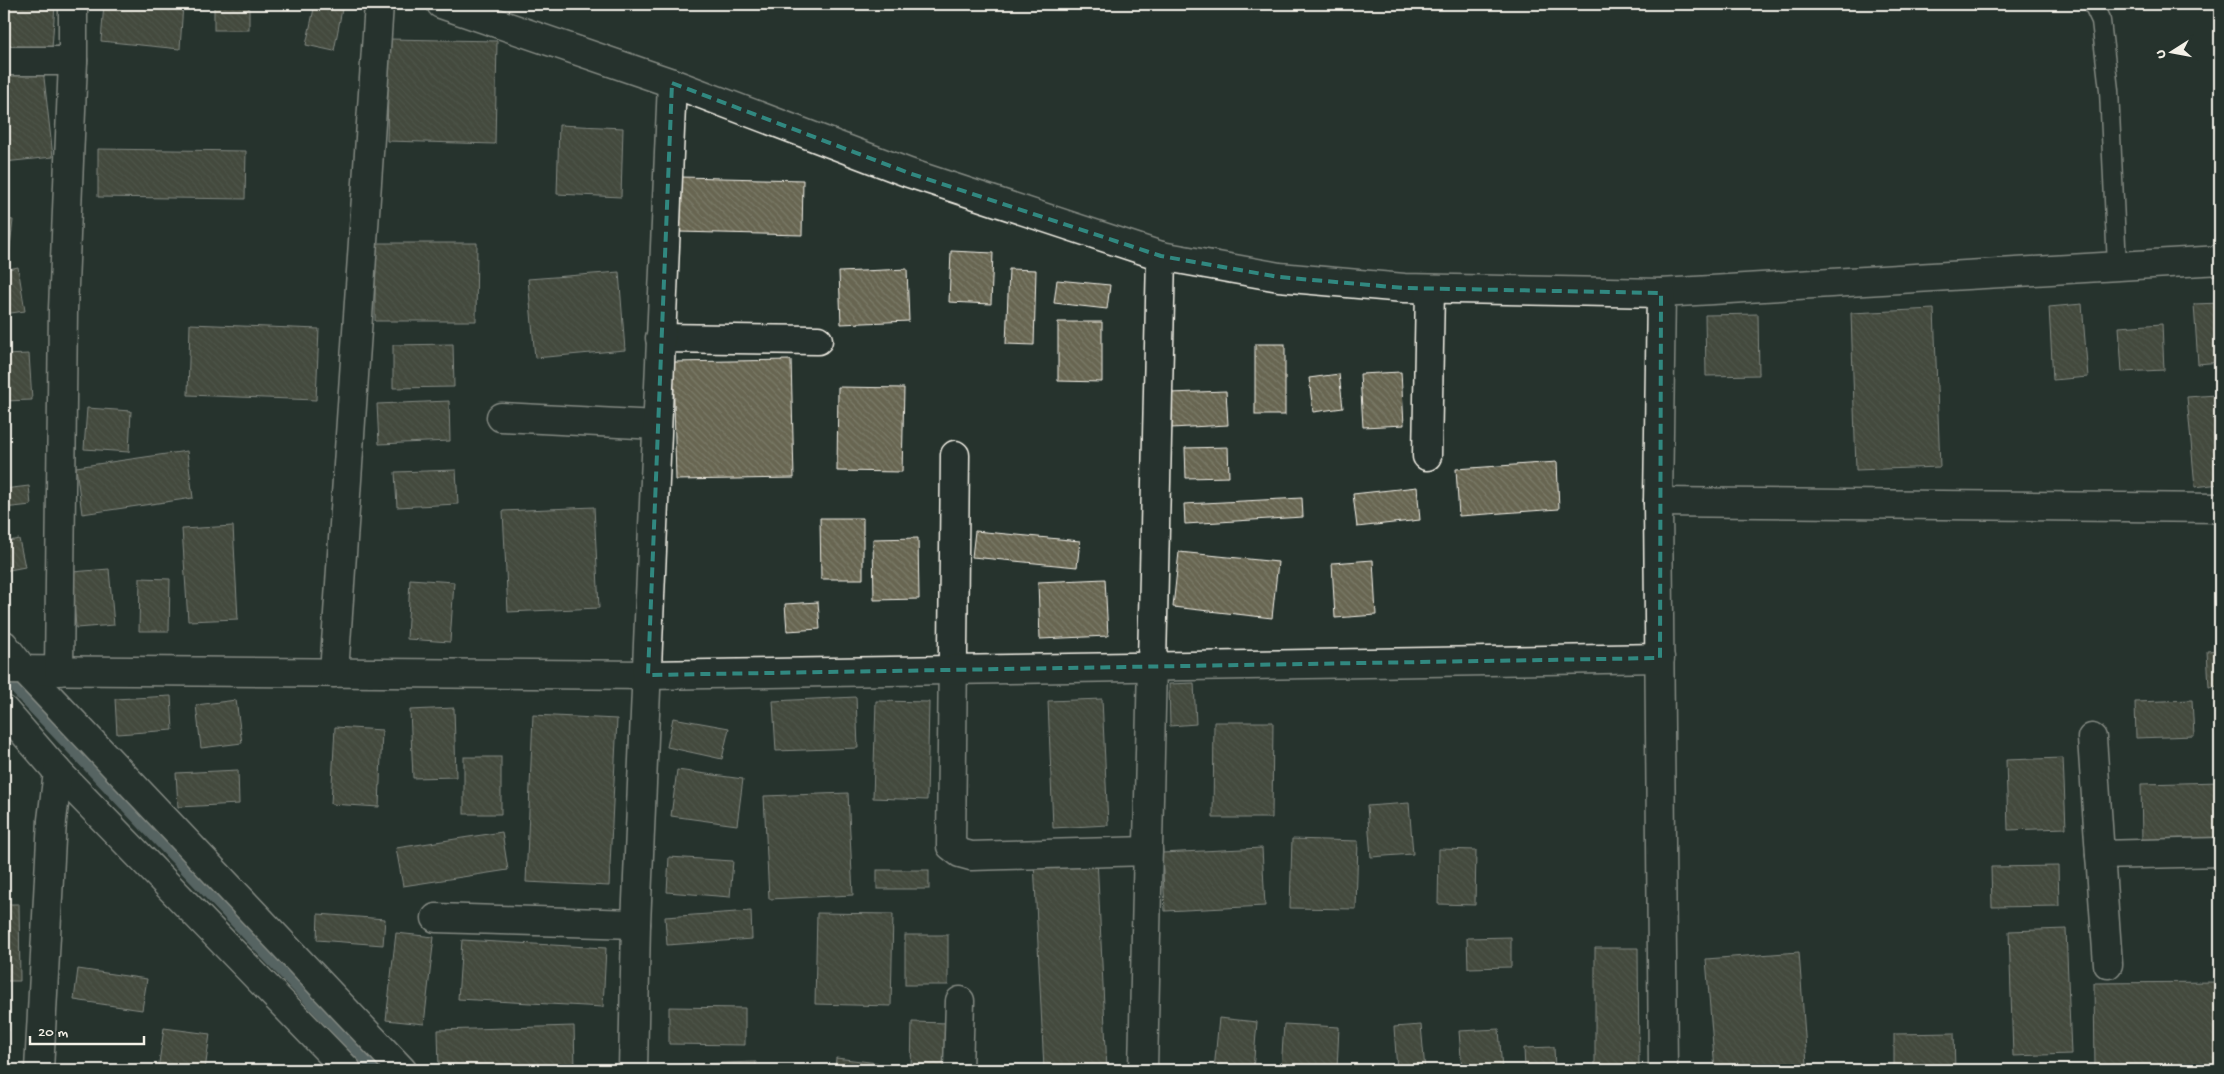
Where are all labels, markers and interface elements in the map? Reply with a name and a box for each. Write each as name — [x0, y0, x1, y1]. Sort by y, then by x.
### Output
north arrow — [2146, 28, 2196, 78]
text: U — [2153, 48, 2171, 60]
scale bar — [30, 1014, 144, 1046]
text: 20 m — [38, 1024, 68, 1042]

